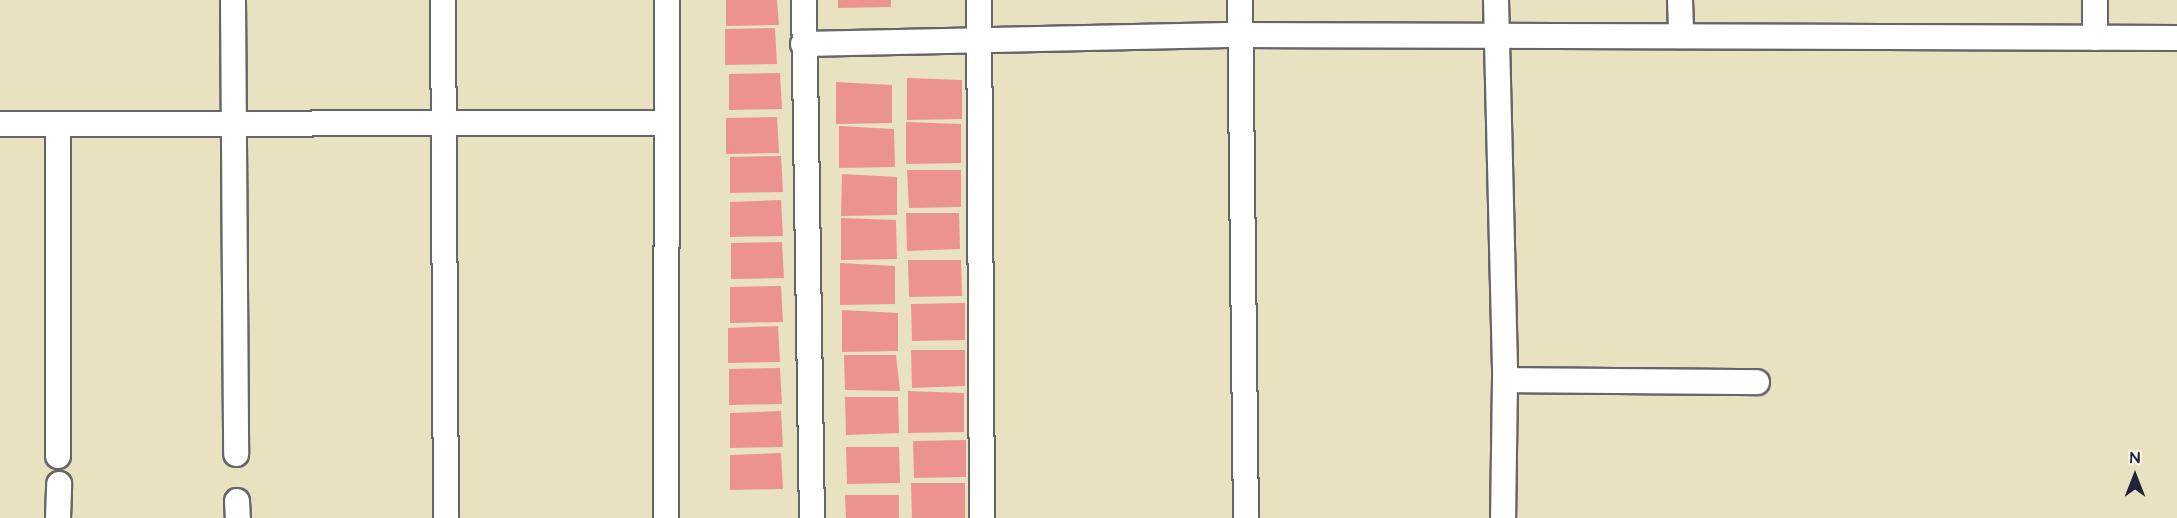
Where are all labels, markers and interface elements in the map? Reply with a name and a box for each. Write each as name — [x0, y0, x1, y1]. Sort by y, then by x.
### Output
north arrow — [2105, 446, 2165, 506]
text: N — [2130, 447, 2140, 469]

